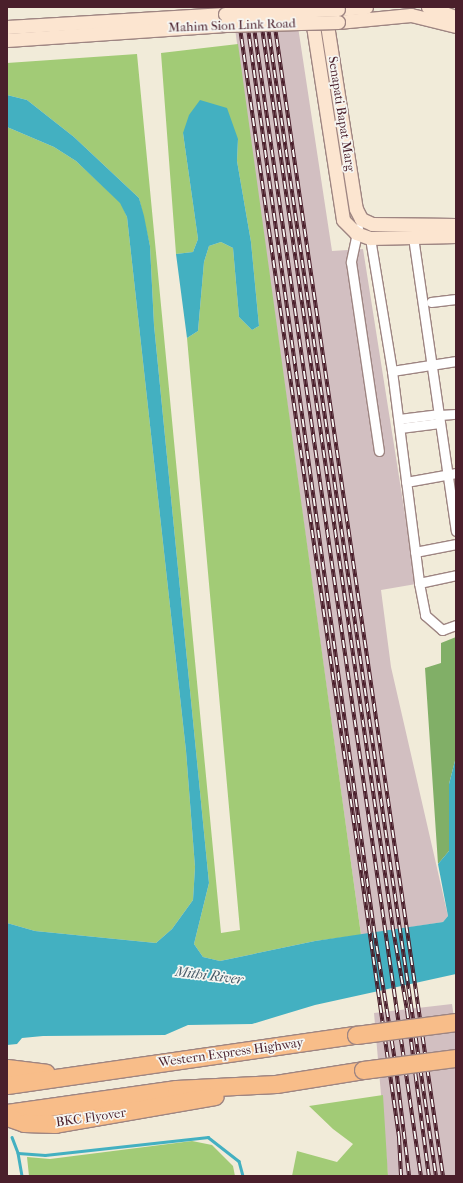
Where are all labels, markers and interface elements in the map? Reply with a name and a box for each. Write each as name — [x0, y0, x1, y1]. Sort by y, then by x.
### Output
street label: Mahim Sion Link Road — [168, 16, 296, 36]
street label: Senapati Bapat Marg — [324, 55, 358, 173]
water label: Mithi River — [174, 964, 244, 988]
street label: Western Express Highway — [157, 1035, 305, 1071]
street label: BKC Flyover — [55, 1105, 127, 1131]

